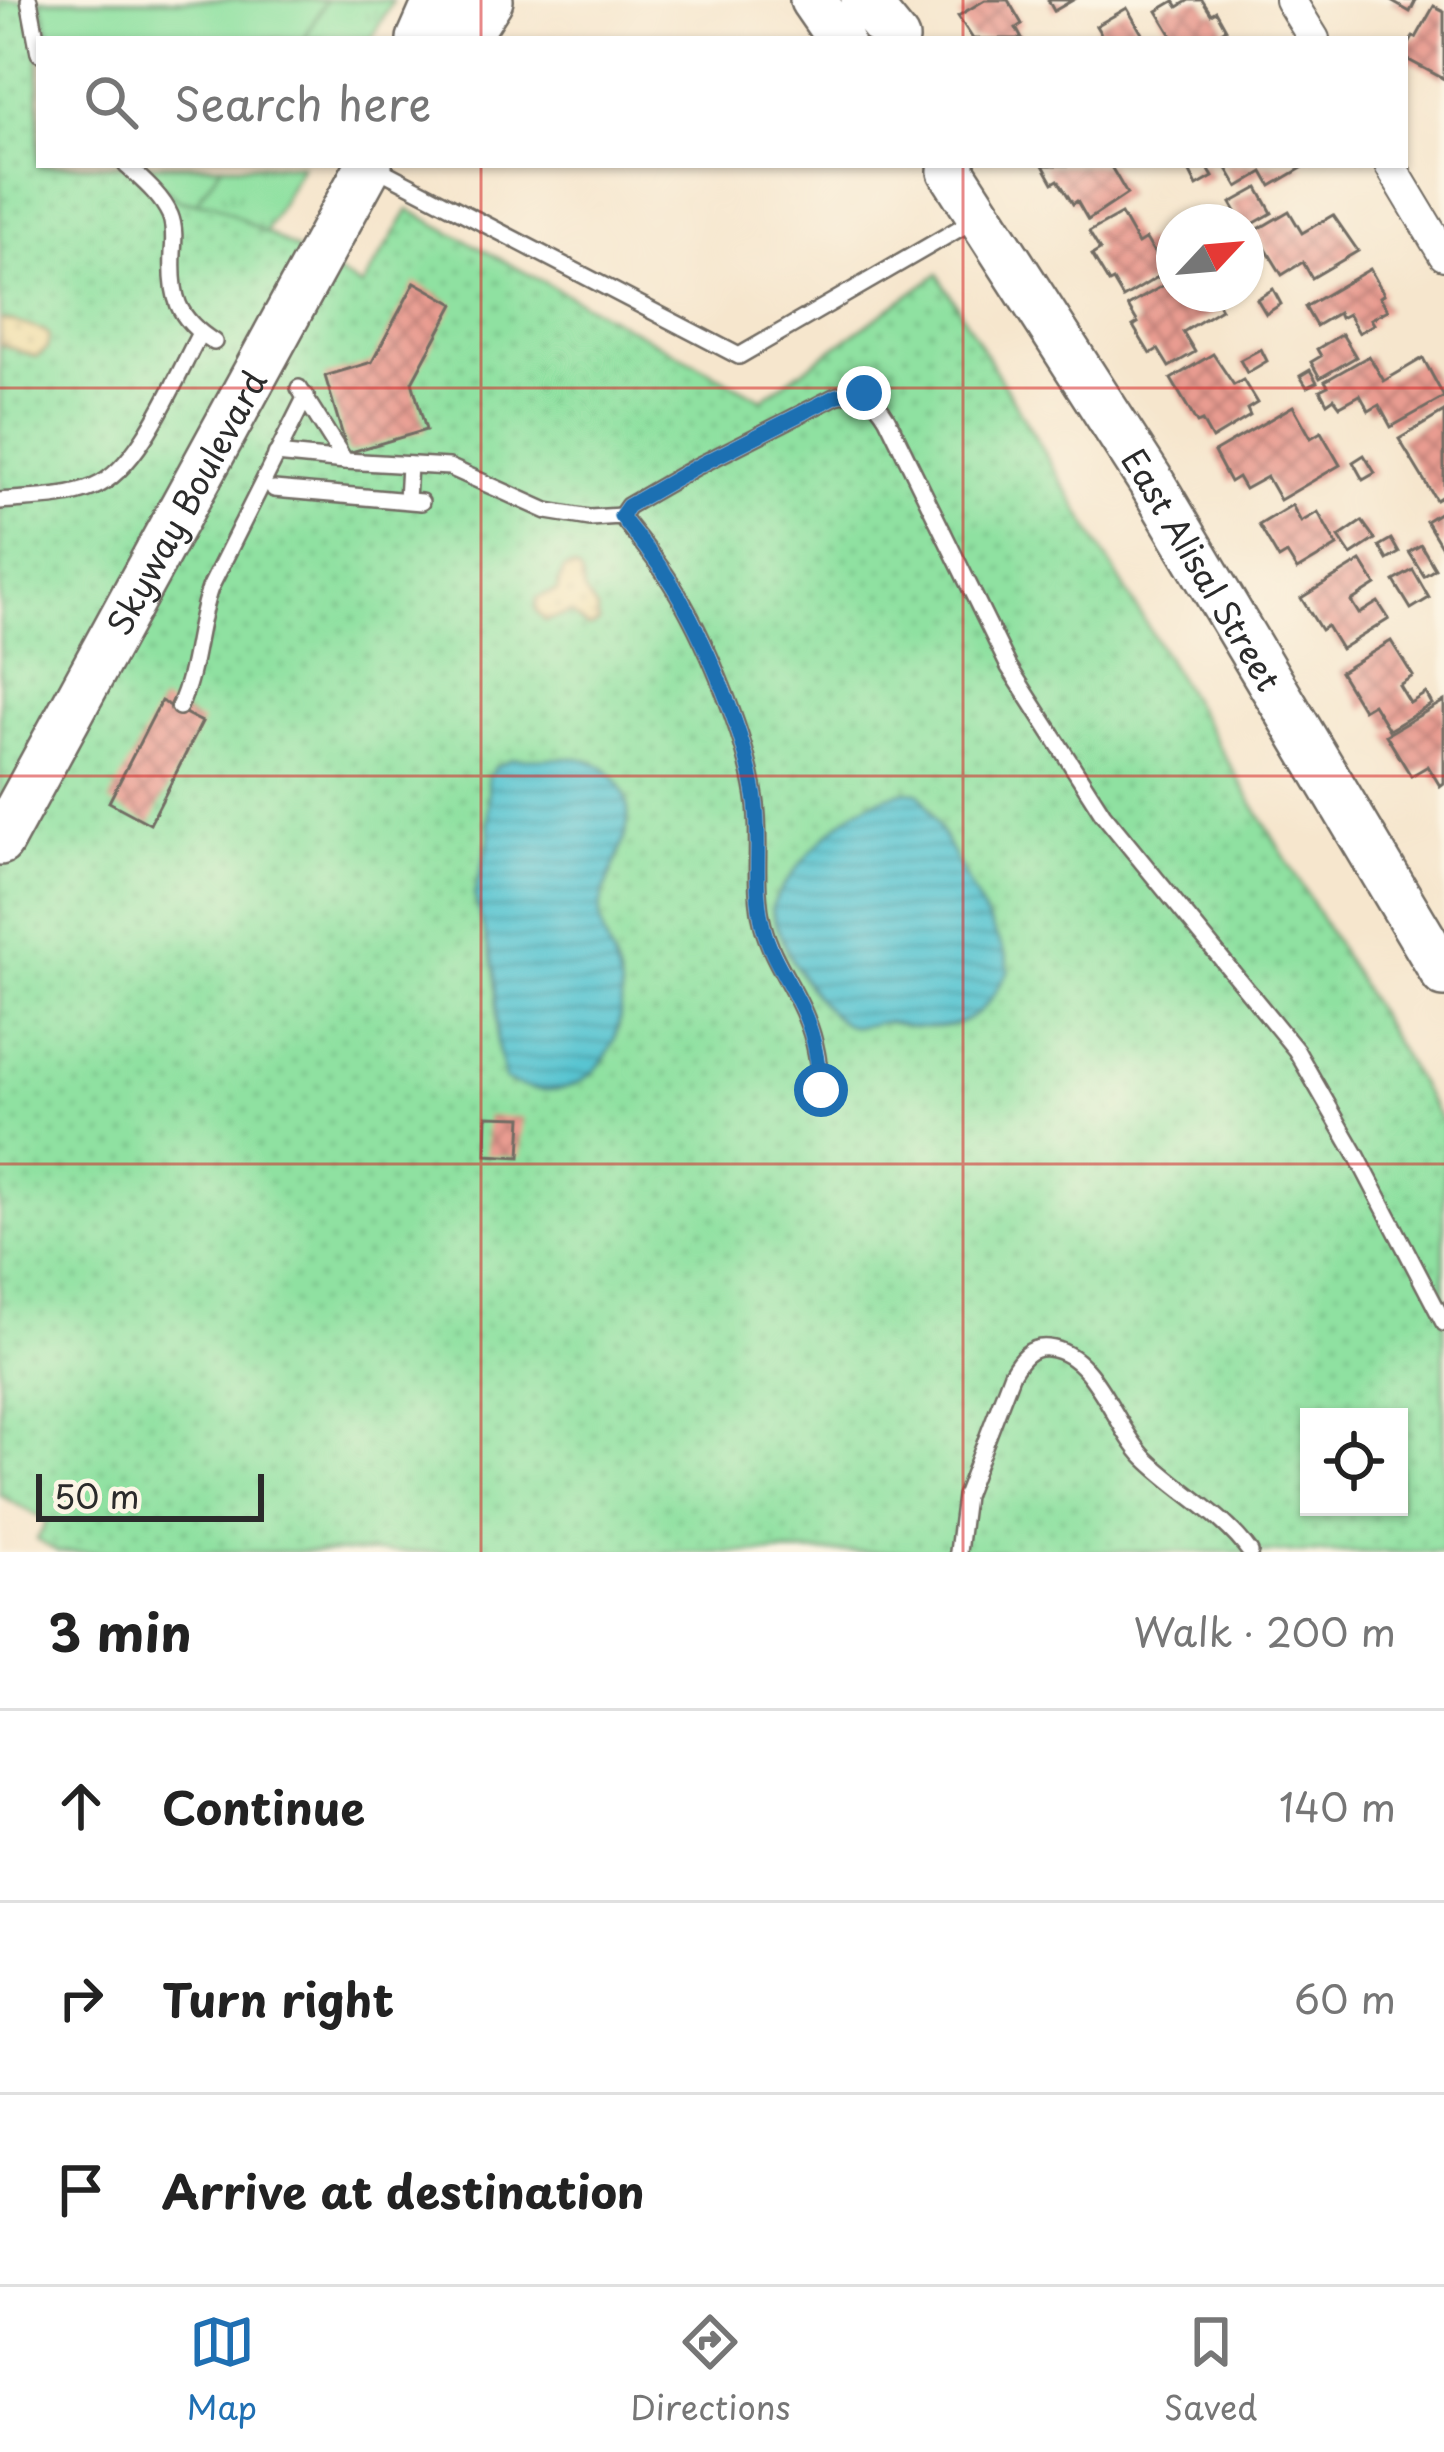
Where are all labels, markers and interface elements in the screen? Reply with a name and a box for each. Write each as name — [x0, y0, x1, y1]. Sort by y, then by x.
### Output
search box — [36, 36, 1408, 168]
text: Search here — [174, 68, 431, 136]
icon: search — [78, 69, 144, 135]
north arrow — [1156, 204, 1264, 312]
street label: Skyway Boulevard — [93, 361, 278, 643]
route end — [837, 366, 891, 420]
street label: East Alisal Street — [1110, 438, 1295, 700]
route start — [794, 1063, 848, 1117]
map controls — [1300, 1408, 1408, 1516]
button: locate — [1300, 1408, 1408, 1516]
scale bar — [36, 1468, 264, 1521]
text: 50 m — [54, 1470, 140, 1520]
text: 3 min — [48, 1592, 192, 1669]
text: Walk · 200 m — [1133, 1601, 1396, 1660]
text: Continue — [162, 1772, 365, 1840]
icon: ahead — [48, 1773, 114, 1839]
text: 140 m — [1279, 1776, 1396, 1835]
text: Turn right — [162, 1964, 394, 2032]
icon: right — [48, 1965, 114, 2031]
text: 60 m — [1294, 1968, 1396, 2027]
text: Arrive at destination — [162, 2156, 645, 2224]
icon: arrive — [48, 2157, 114, 2223]
tab: Map — [187, 2309, 257, 2431]
tab: Directions — [630, 2309, 791, 2431]
tab: Saved — [1164, 2309, 1257, 2431]

